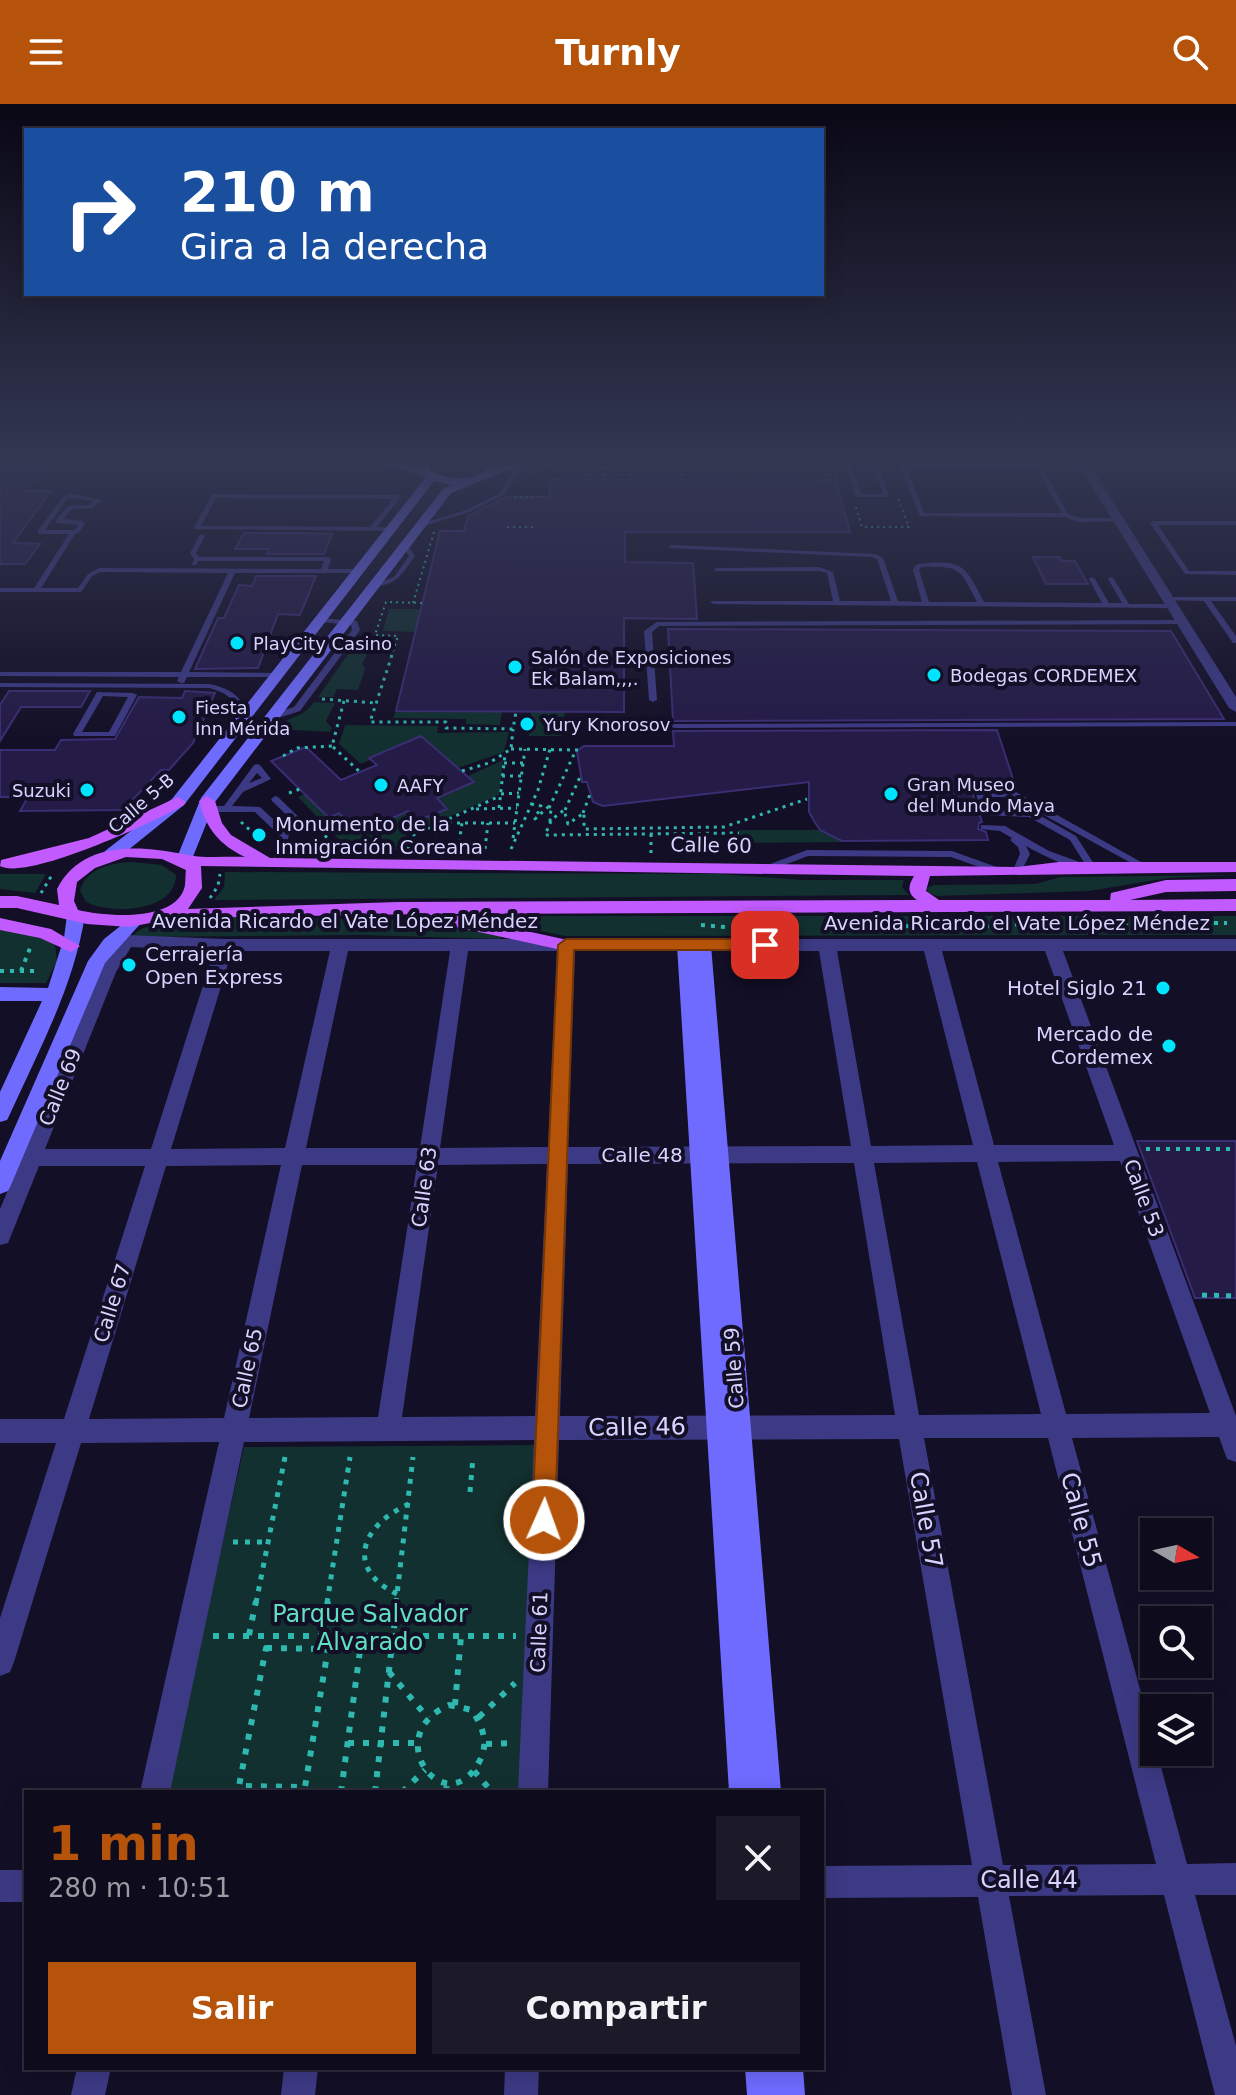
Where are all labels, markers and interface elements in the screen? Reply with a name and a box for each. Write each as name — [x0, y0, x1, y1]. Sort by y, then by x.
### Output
icon: menu — [24, 30, 68, 74]
icon: search — [1168, 30, 1212, 74]
text: Turnly — [555, 32, 681, 73]
text: 210 m — [180, 159, 375, 224]
icon: right — [48, 160, 152, 264]
text: Gira a la derecha — [180, 226, 489, 267]
place label: PlayCity Casino — [253, 633, 392, 654]
marker: PlayCity Casino — [228, 634, 246, 652]
place label: Salón de Exposiciones Ek Balam,,,. — [531, 647, 731, 689]
marker: Salón de Exposiciones Ek Balam,,,. — [506, 658, 524, 676]
place label: Bodegas CORDEMEX — [950, 665, 1137, 686]
marker: Bodegas CORDEMEX — [925, 666, 943, 684]
place label: Fiesta Inn Mérida — [195, 697, 290, 739]
marker: Fiesta Inn Mérida — [170, 708, 188, 726]
place label: Yury Knorosov — [542, 714, 671, 735]
marker: Yury Knorosov — [518, 715, 536, 733]
street label: Calle 5-B — [104, 769, 178, 837]
place label: Gran Museo del Mundo Maya — [907, 774, 1055, 816]
place label: AAFY — [397, 775, 444, 796]
marker: AAFY — [372, 776, 390, 794]
place label: Suzuki — [12, 780, 71, 801]
marker: Suzuki — [78, 781, 96, 799]
marker: Gran Museo del Mundo Maya — [882, 785, 900, 803]
place label: Monumento de la Inmigración Coreana — [275, 812, 483, 859]
marker: Monumento de la Inmigración Coreana — [250, 826, 268, 844]
street label: Calle 60 — [670, 832, 752, 858]
street label: Avenida Ricardo el Vate López Méndez — [152, 909, 538, 933]
pin — [731, 911, 799, 979]
street label: Avenida Ricardo el Vate López Méndez — [824, 911, 1210, 935]
icon: arrive — [743, 923, 787, 967]
place label: Cerrajería Open Express — [145, 942, 283, 989]
marker: Cerrajería Open Express — [120, 956, 138, 974]
place label: Hotel Siglo 21 — [1007, 976, 1147, 1000]
marker: Hotel Siglo 21 — [1154, 979, 1172, 997]
place label: Mercado de Cordemex — [1036, 1022, 1153, 1069]
marker: Mercado de Cordemex — [1160, 1037, 1178, 1055]
street label: Calle 69 — [34, 1045, 86, 1129]
street label: Calle 48 — [601, 1143, 683, 1167]
street label: Calle 63 — [406, 1145, 442, 1229]
street label: Calle 53 — [1119, 1156, 1169, 1240]
street label: Calle 67 — [89, 1261, 135, 1345]
street label: Calle 65 — [227, 1326, 267, 1410]
street label: Calle 59 — [719, 1327, 749, 1409]
street label: Calle 46 — [588, 1412, 686, 1442]
street label: Calle 57 — [904, 1469, 948, 1571]
street label: Calle 55 — [1055, 1469, 1107, 1571]
position arrow — [502, 1478, 586, 1562]
north arrow — [1140, 1518, 1212, 1590]
map controls — [1140, 1518, 1212, 1766]
street label: Calle 61 — [526, 1591, 552, 1673]
park label: Parque Salvador Alvarado — [272, 1600, 468, 1656]
button: search — [1140, 1606, 1212, 1678]
button: layers — [1140, 1694, 1212, 1766]
text: 1 min — [48, 1815, 199, 1871]
button: close — [716, 1816, 800, 1900]
street label: Calle 44 — [980, 1866, 1078, 1894]
text: 280 m · 10:51 — [48, 1873, 231, 1903]
button: Salir — [48, 1962, 416, 2054]
button: Compartir — [432, 1962, 800, 2054]

